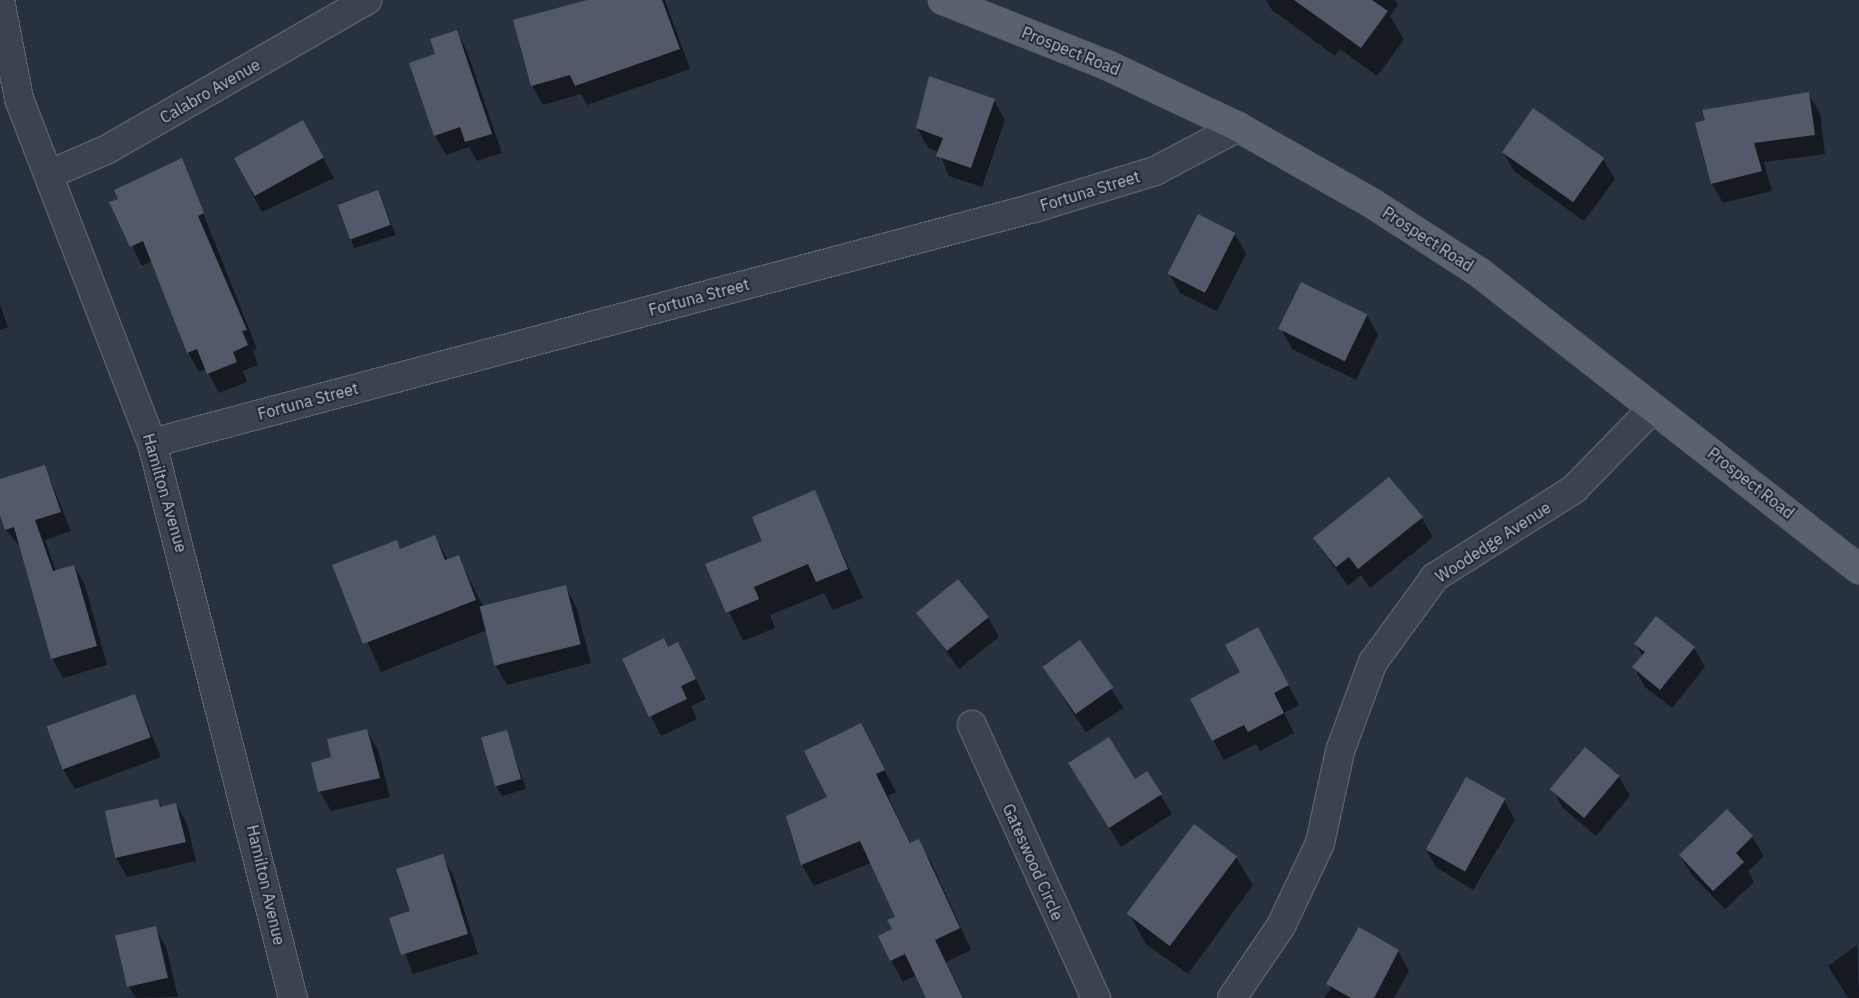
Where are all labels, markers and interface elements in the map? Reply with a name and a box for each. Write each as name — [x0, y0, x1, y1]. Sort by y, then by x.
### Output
street label: Prospect Road — [1019, 23, 1123, 79]
street label: Calabro Avenue — [156, 55, 264, 127]
street label: Fortuna Street — [1038, 167, 1142, 215]
street label: Prospect Road — [1379, 203, 1477, 275]
street label: Fortuna Street — [647, 274, 751, 320]
street label: Fortuna Street — [256, 378, 360, 424]
street label: Hamilton Avenue — [139, 431, 191, 555]
street label: Prospect Road — [1704, 443, 1798, 523]
street label: Woodedge Avenue — [1432, 498, 1554, 586]
street label: Gateswood Circle — [999, 801, 1067, 923]
street label: Hamilton Avenue — [243, 823, 289, 947]

